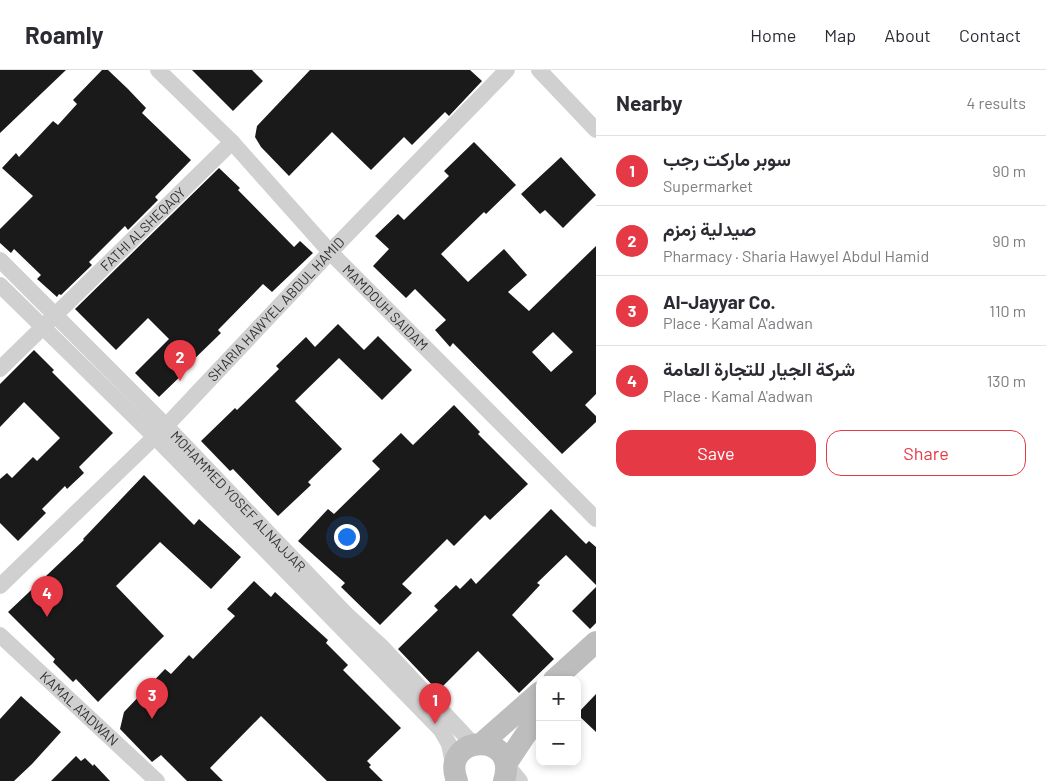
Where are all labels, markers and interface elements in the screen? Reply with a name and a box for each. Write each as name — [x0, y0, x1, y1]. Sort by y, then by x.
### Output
text: Roamly — [25, 20, 104, 49]
text: Home — [750, 24, 796, 46]
text: Map — [824, 24, 856, 46]
text: About — [884, 24, 931, 46]
text: Contact — [959, 24, 1021, 46]
text: Nearby — [616, 90, 682, 115]
text: 4 results — [966, 93, 1026, 112]
text: سوبر ماركت رجب — [663, 147, 791, 170]
text: 1 — [629, 161, 635, 180]
text: 90 m — [992, 161, 1026, 180]
text: Supermarket — [663, 176, 753, 195]
street label: FATHI ALSHEQAQY — [96, 183, 189, 274]
text: صيدلية زمزم — [663, 217, 756, 240]
text: 2 — [628, 231, 636, 250]
text: 90 m — [992, 231, 1026, 250]
street label: SHARIA HAWYEL ABDUL HAMID — [204, 233, 348, 384]
text: Pharmacy · Sharia Hawyel Abdul Hamid — [663, 246, 929, 265]
street label: MAMDOUH SAIDAM — [339, 261, 432, 354]
text: Al-Jayyar Co. — [663, 290, 776, 313]
text: 3 — [628, 301, 636, 320]
text: 110 m — [989, 301, 1026, 320]
text: Place · Kamal A'adwan — [663, 313, 813, 332]
pin: 2 — [164, 340, 196, 381]
text: شركة الجيار للتجارة العامة — [663, 357, 855, 380]
text: 4 — [627, 371, 637, 390]
text: 130 m — [987, 371, 1026, 390]
text: Place · Kamal A'adwan — [663, 386, 813, 405]
street label: MOHAMMED YOSEF ALNAJJAR — [167, 427, 310, 575]
button: Save — [616, 430, 816, 476]
button: Share — [826, 430, 1026, 476]
your location — [334, 524, 360, 550]
pin: 4 — [31, 576, 63, 617]
street label: KAMAL A'ADWAN — [37, 668, 122, 749]
map controls — [536, 676, 581, 766]
button: + — [536, 676, 581, 721]
pin: 3 — [136, 678, 168, 719]
pin: 1 — [419, 683, 451, 724]
button: − — [536, 721, 581, 766]

